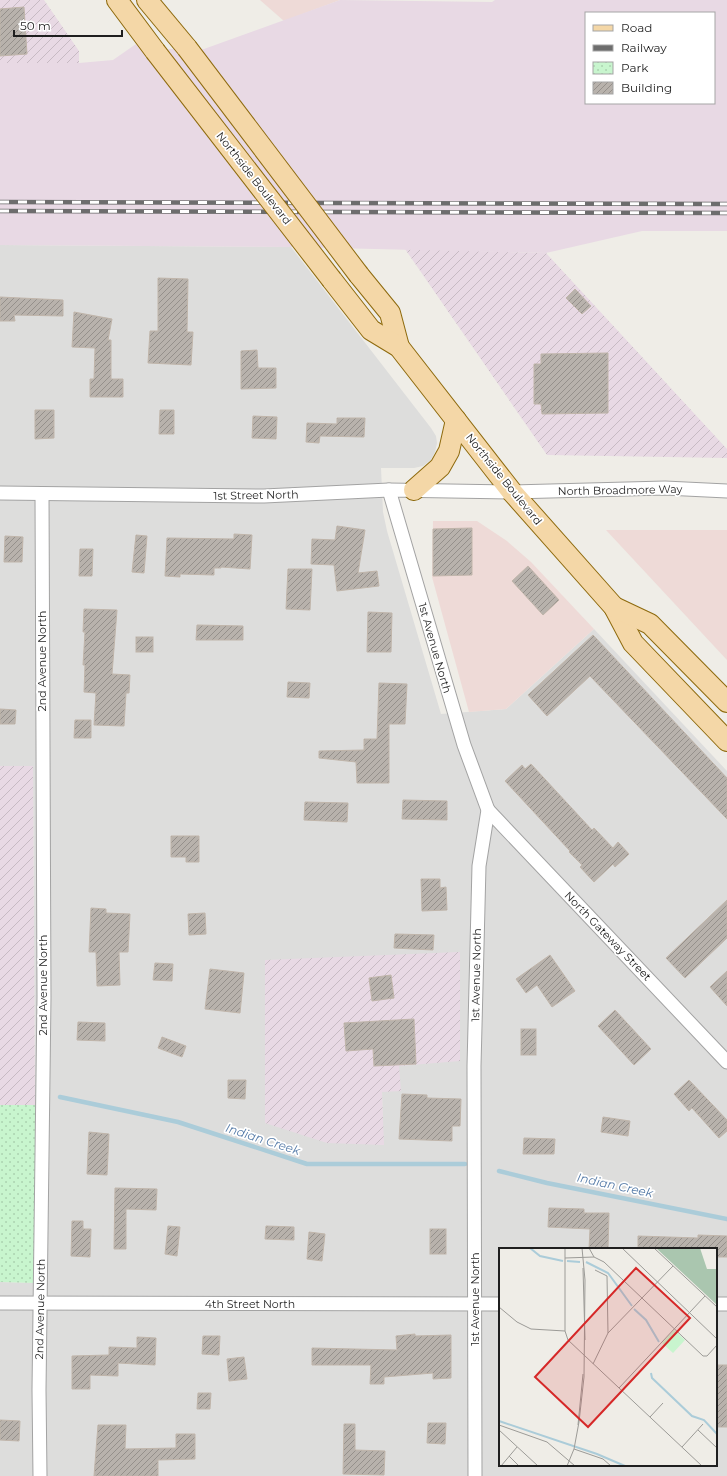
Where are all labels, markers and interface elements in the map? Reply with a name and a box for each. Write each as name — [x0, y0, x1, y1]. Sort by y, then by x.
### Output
scale bar — [14, 12, 122, 38]
legend — [585, 12, 715, 104]
text: 50 m — [20, 18, 51, 33]
text: Road — [621, 20, 652, 35]
text: Railway — [621, 40, 667, 55]
text: Park — [621, 60, 649, 75]
text: Building — [621, 80, 672, 95]
street label: Northside Boulevard — [213, 129, 295, 227]
street label: Northside Boulevard — [463, 430, 545, 528]
street label: North Broadmore Way — [557, 482, 683, 498]
street label: 1st Street North — [213, 487, 299, 503]
street label: 1st Avenue North — [415, 601, 455, 695]
street label: 2nd Avenue North — [35, 611, 49, 711]
street label: North Gateway Street — [562, 888, 655, 984]
street label: 1st Avenue North — [468, 928, 484, 1022]
street label: 2nd Avenue North — [36, 935, 50, 1035]
water label: Indian Creek — [224, 1120, 303, 1158]
water label: Indian Creek — [576, 1170, 655, 1201]
inset map — [499, 1248, 717, 1466]
street label: 1st Avenue North — [468, 1252, 482, 1346]
street label: 2nd Avenue North — [32, 1259, 48, 1359]
street label: 4th Street North — [205, 1297, 295, 1311]

